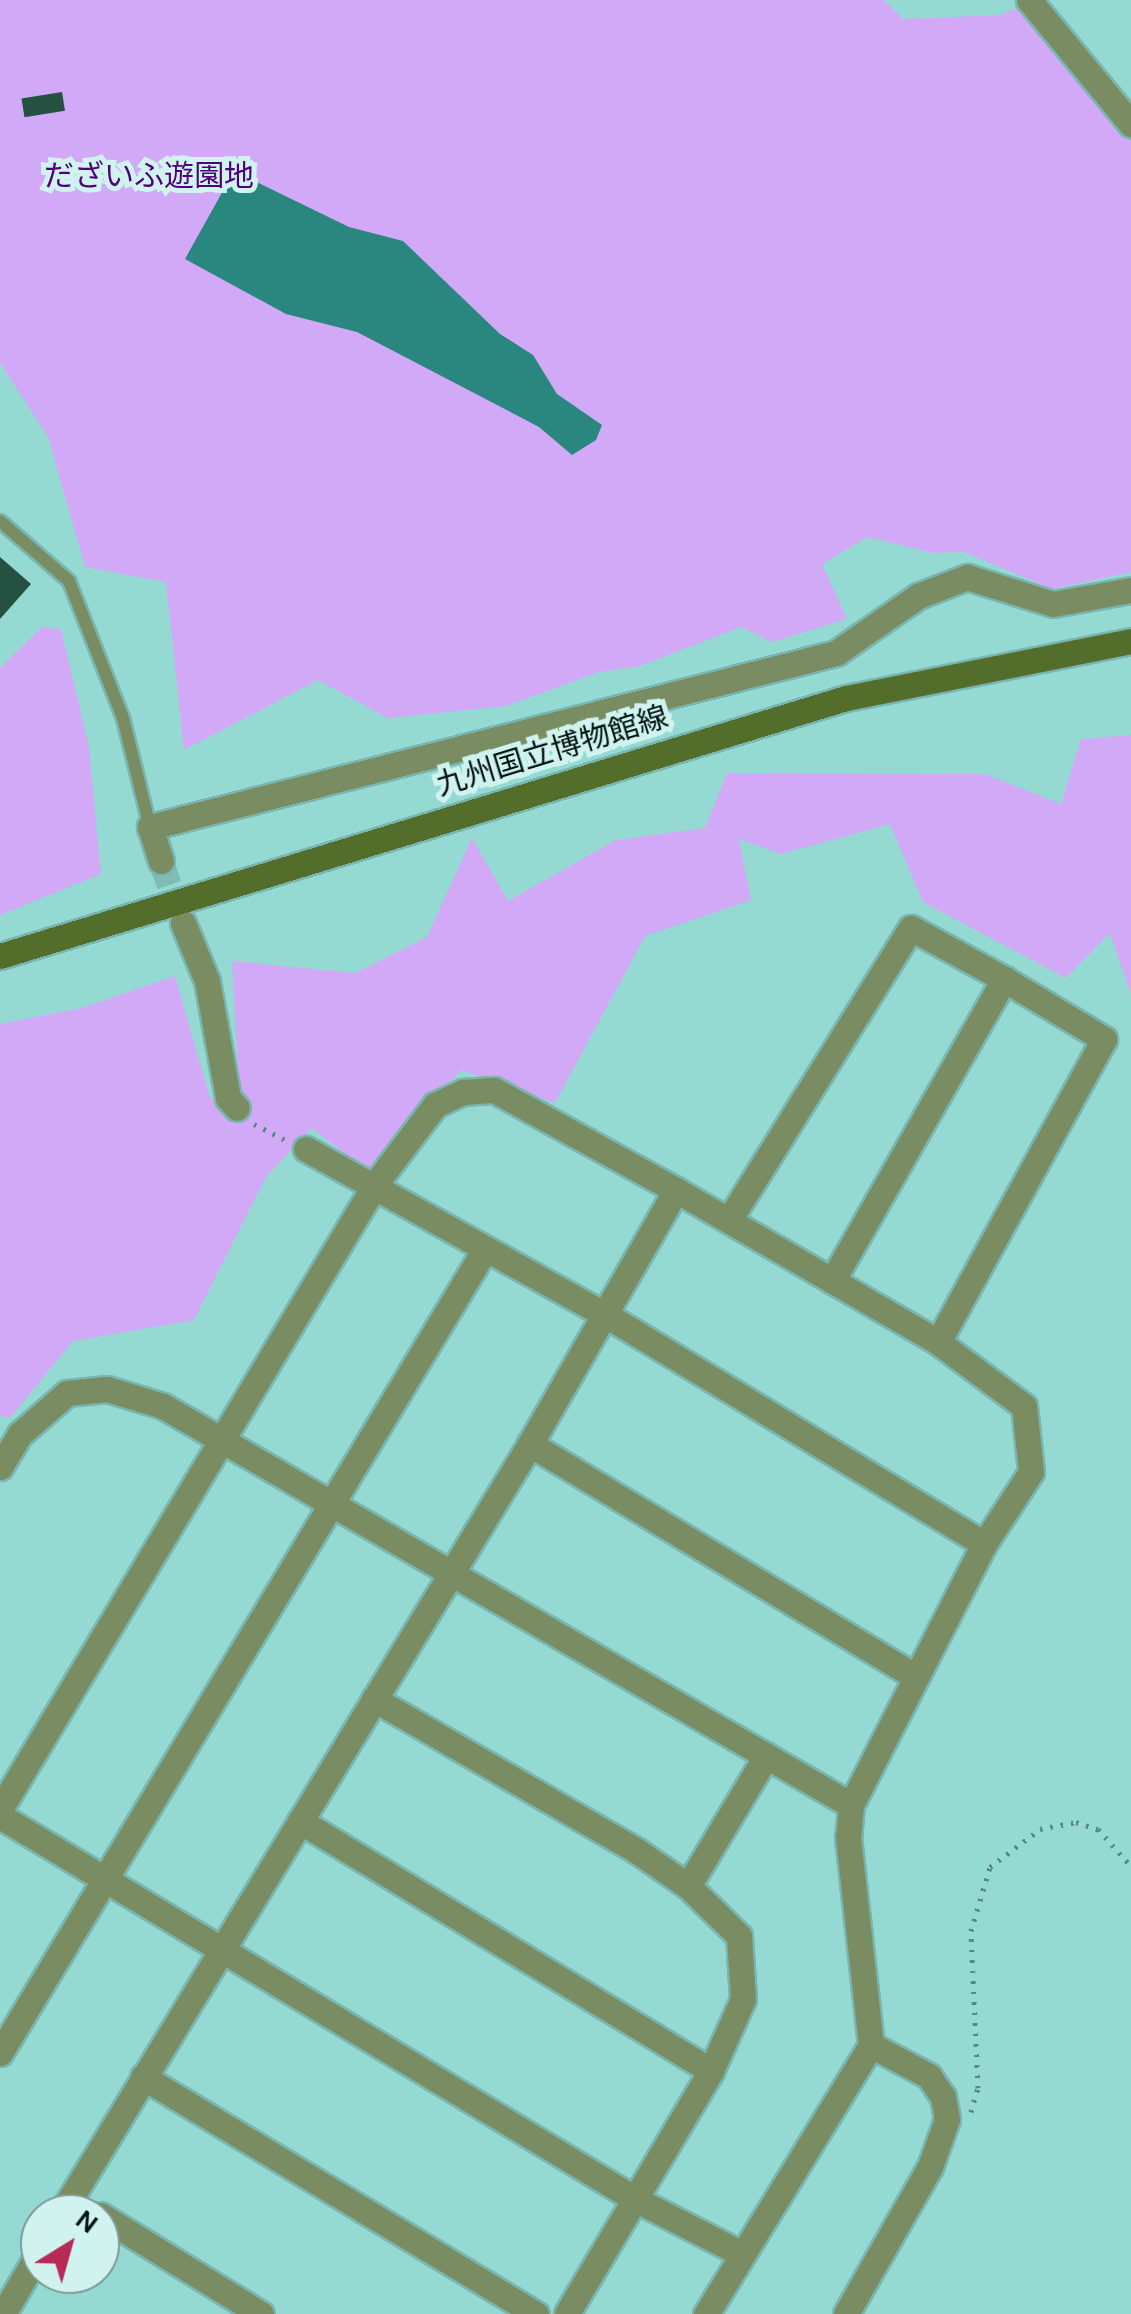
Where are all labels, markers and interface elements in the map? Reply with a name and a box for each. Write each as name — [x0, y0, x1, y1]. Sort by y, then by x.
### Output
park label: だざいふ遊園地 — [44, 158, 254, 194]
street label: 九州国立博物館線 — [432, 699, 672, 803]
north arrow — [20, 2194, 120, 2294]
text: N — [69, 2202, 105, 2240]

